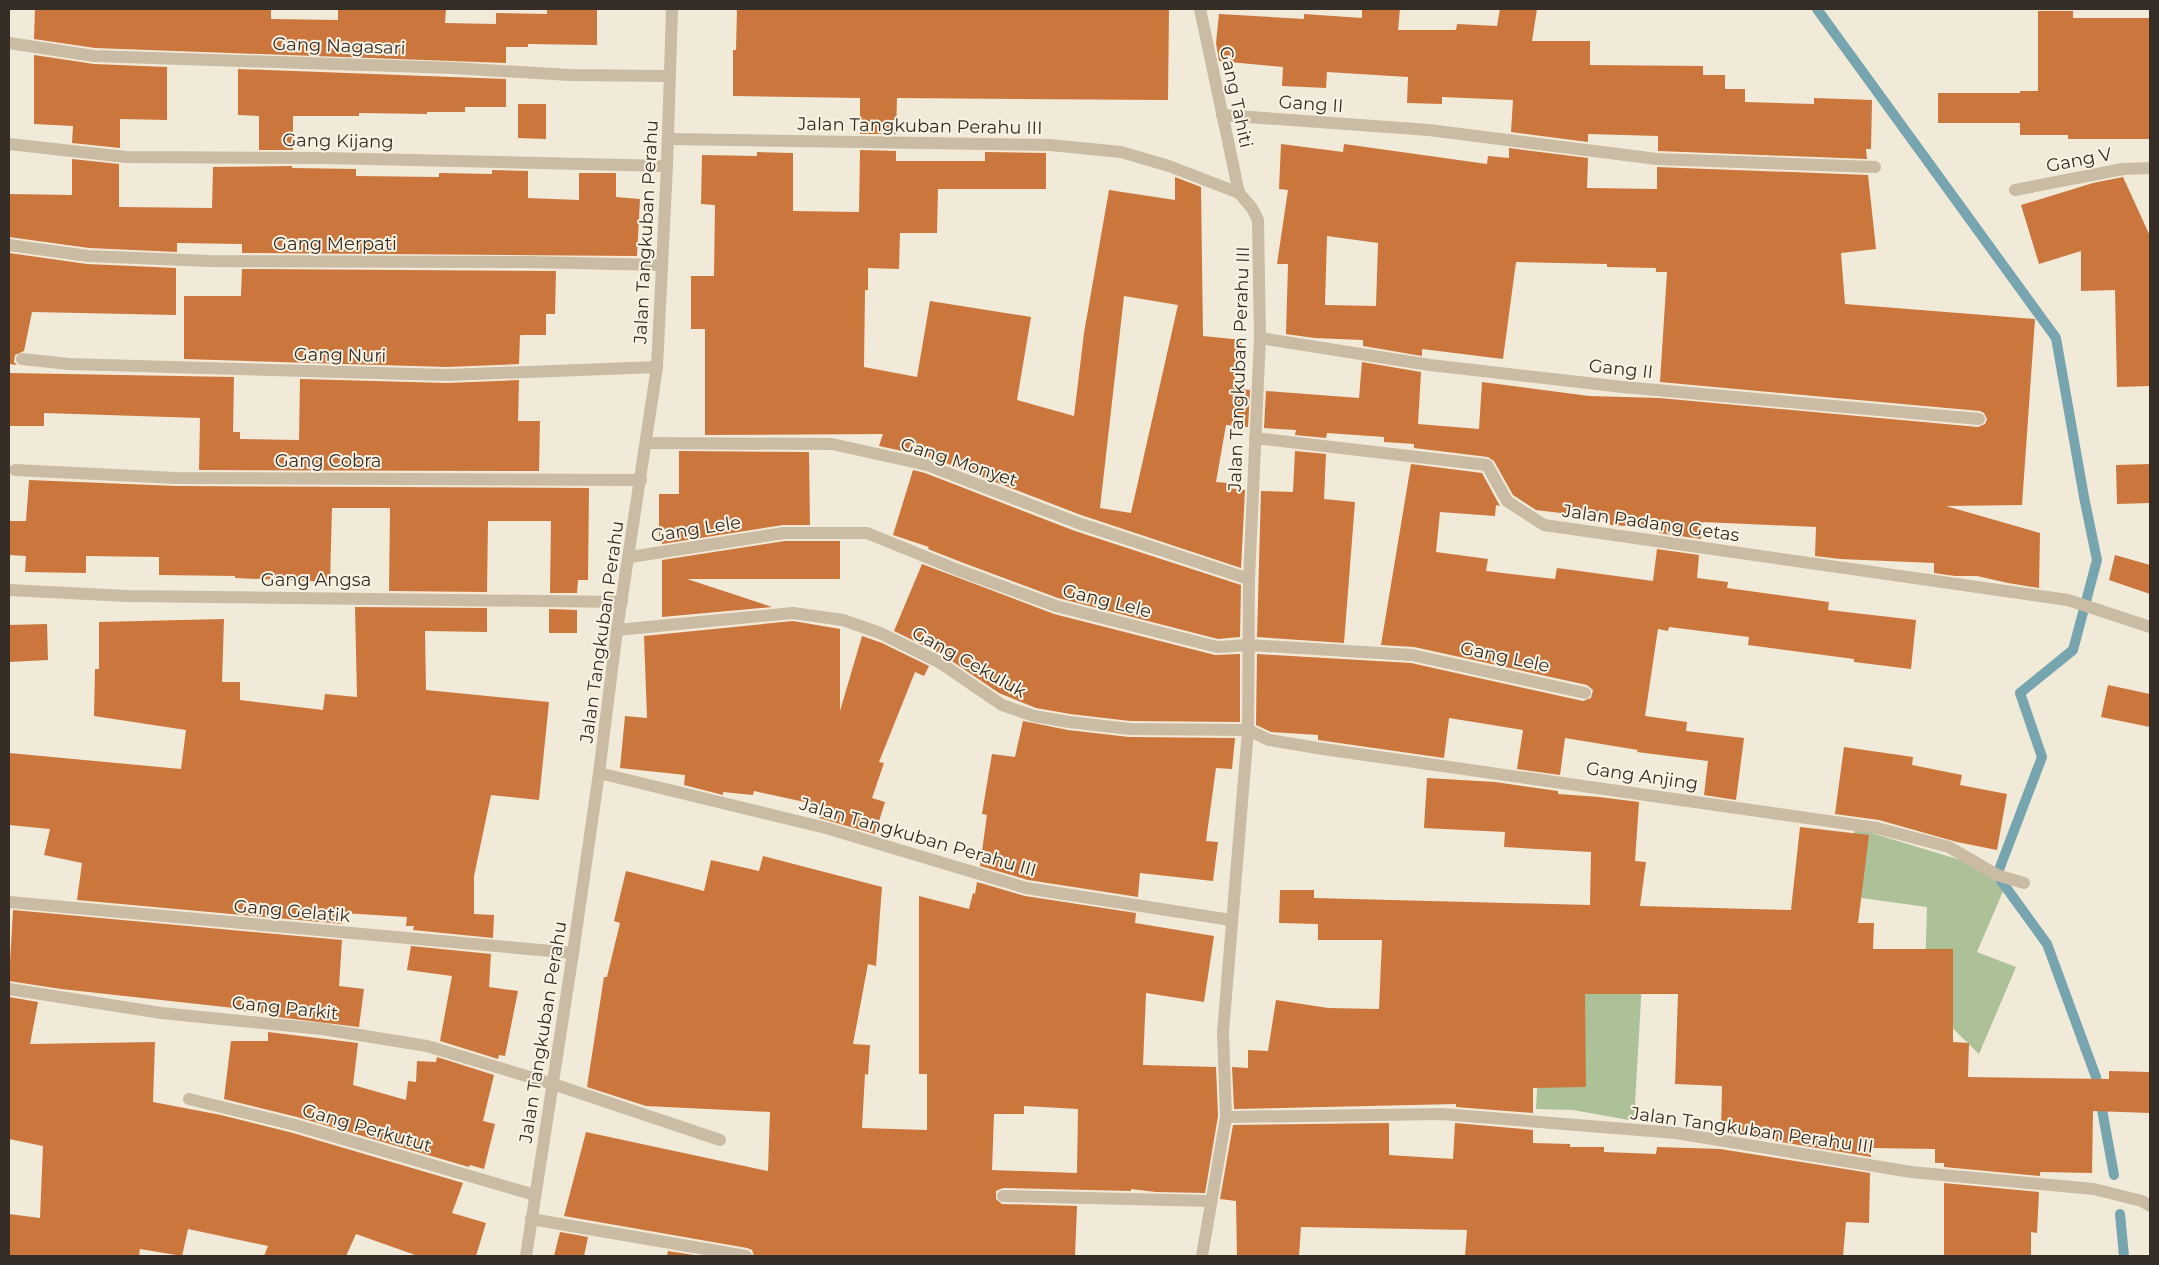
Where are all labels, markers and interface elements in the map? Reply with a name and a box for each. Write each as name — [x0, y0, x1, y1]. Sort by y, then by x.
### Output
street label: Gang Nagasari — [272, 33, 406, 59]
street label: Gang Tahiti — [1215, 44, 1257, 150]
street label: Gang II — [1278, 91, 1344, 117]
street label: Jalan Tangkuban Perahu III — [796, 113, 1043, 139]
street label: Jalan Tangkuban Perahu — [629, 119, 663, 346]
street label: Gang Kijang — [282, 129, 394, 153]
street label: Gang V — [2044, 143, 2114, 177]
street label: Gang Merpati — [273, 233, 397, 255]
street label: Jalan Tangkuban Perahu III — [1224, 246, 1254, 493]
street label: Gang Nuri — [294, 343, 386, 367]
street label: Gang II — [1588, 355, 1654, 383]
street label: Gang Monyet — [898, 433, 1020, 491]
street label: Gang Cobra — [275, 450, 381, 472]
street label: Jalan Padang Getas — [1560, 500, 1741, 546]
street label: Gang Lele — [649, 511, 743, 547]
street label: Jalan Tangkuban Perahu — [575, 519, 628, 746]
street label: Gang Angsa — [261, 569, 371, 591]
street label: Gang Lele — [1060, 579, 1154, 623]
street label: Gang Cekuluk — [908, 622, 1030, 703]
street label: Gang Lele — [1458, 637, 1552, 677]
street label: Gang Anjing — [1584, 757, 1700, 795]
street label: Jalan Tangkuban Perahu III — [796, 792, 1039, 881]
street label: Gang Gelatik — [233, 895, 351, 927]
street label: Jalan Tangkuban Perahu — [514, 920, 571, 1145]
street label: Gang Parkit — [231, 991, 339, 1025]
street label: Gang Perkutut — [300, 1099, 434, 1157]
street label: Jalan Tangkuban Perahu III — [1628, 1102, 1875, 1158]

